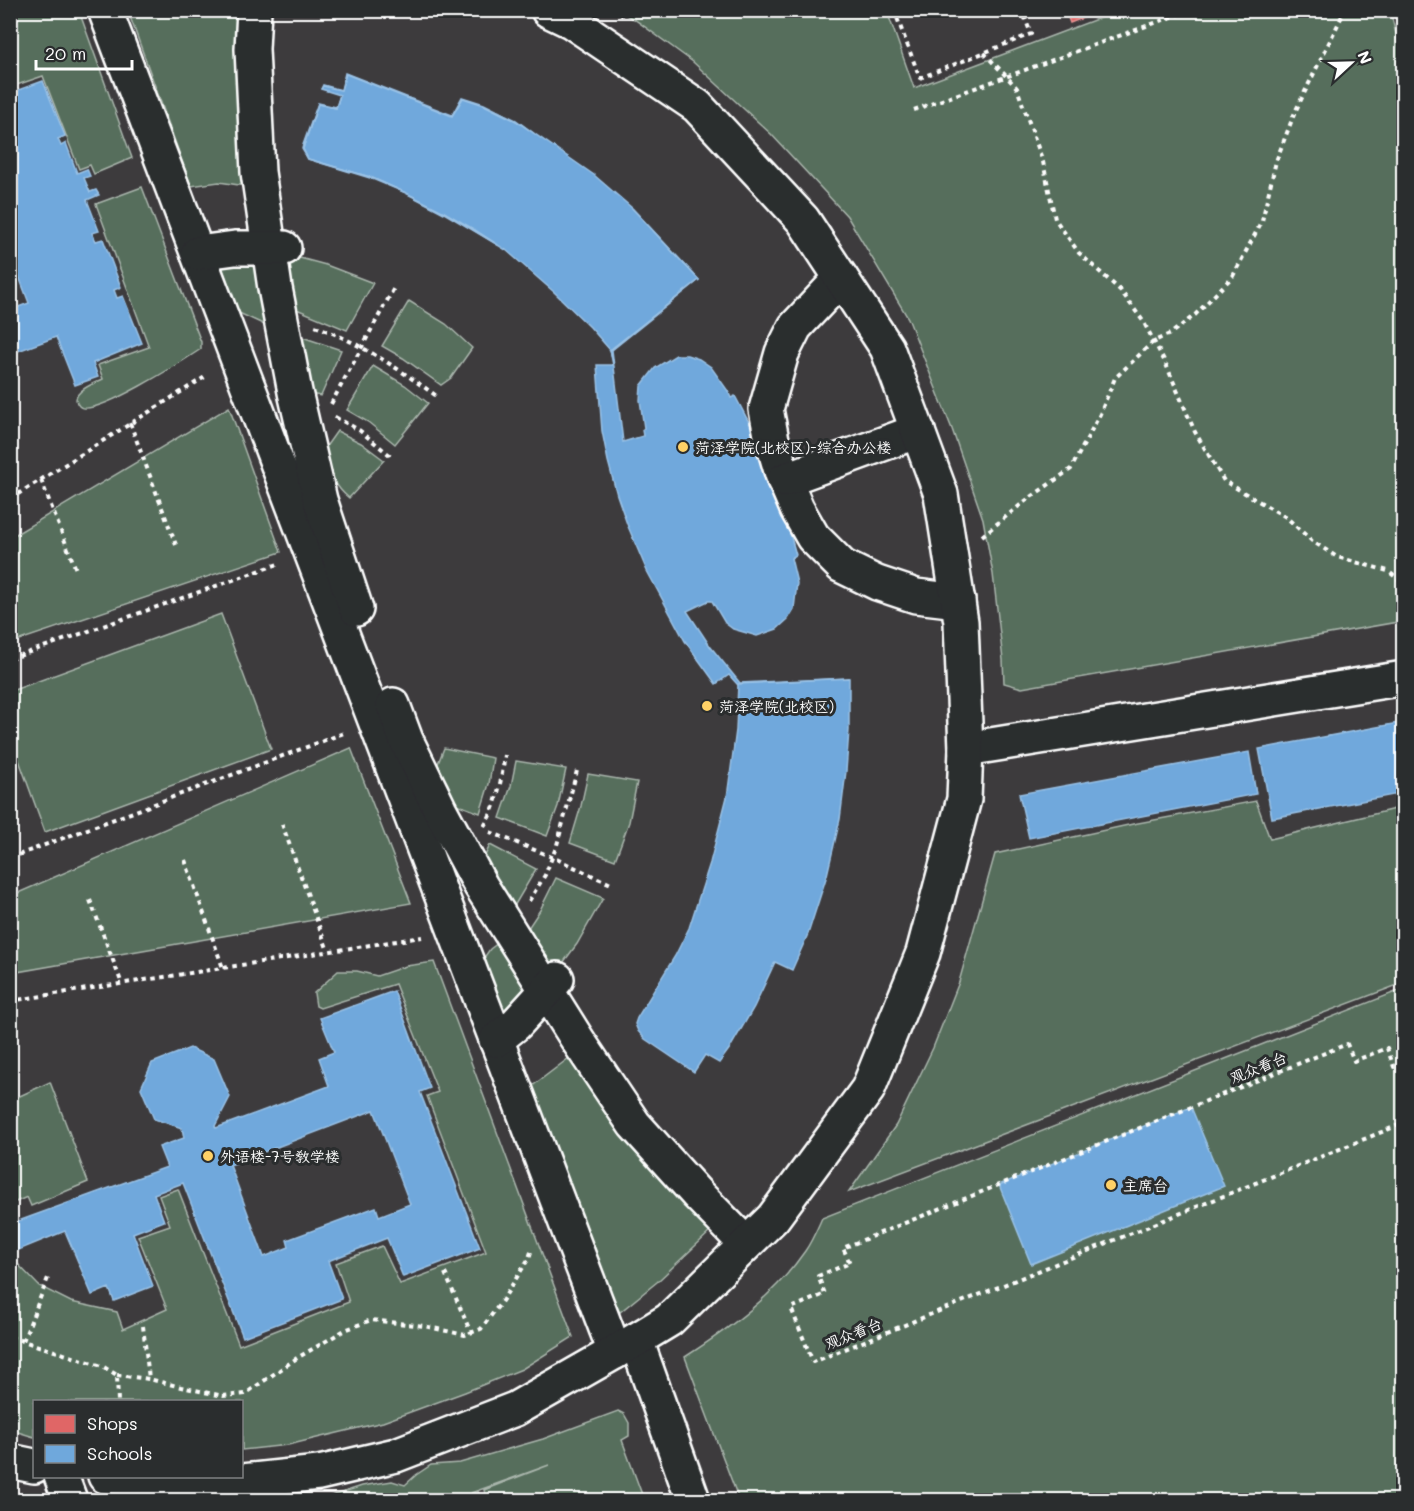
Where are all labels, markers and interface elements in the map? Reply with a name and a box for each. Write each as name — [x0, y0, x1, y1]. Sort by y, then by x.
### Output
scale bar — [36, 33, 132, 71]
north arrow — [1321, 33, 1381, 93]
text: 20 m — [45, 41, 86, 65]
text: N — [1353, 48, 1377, 67]
place label: 菏泽学院(北校区)-综合办公楼 — [695, 437, 892, 457]
marker: 菏泽学院(北校区)-综合办公楼 — [676, 440, 690, 454]
place label: 菏泽学院(北校区) — [719, 696, 834, 716]
marker: 菏泽学院(北校区) — [700, 699, 714, 713]
street label: 观众看台 — [1226, 1046, 1290, 1088]
place label: 外语楼-7号教学楼 — [220, 1146, 340, 1166]
marker: 外语楼-7号教学楼 — [201, 1149, 215, 1163]
place label: 主席台 — [1123, 1175, 1168, 1195]
marker: 主席台 — [1104, 1178, 1118, 1192]
street label: 观众看台 — [821, 1312, 885, 1354]
legend — [33, 1400, 243, 1478]
text: Shops — [87, 1411, 138, 1435]
text: Schools — [87, 1441, 152, 1465]

